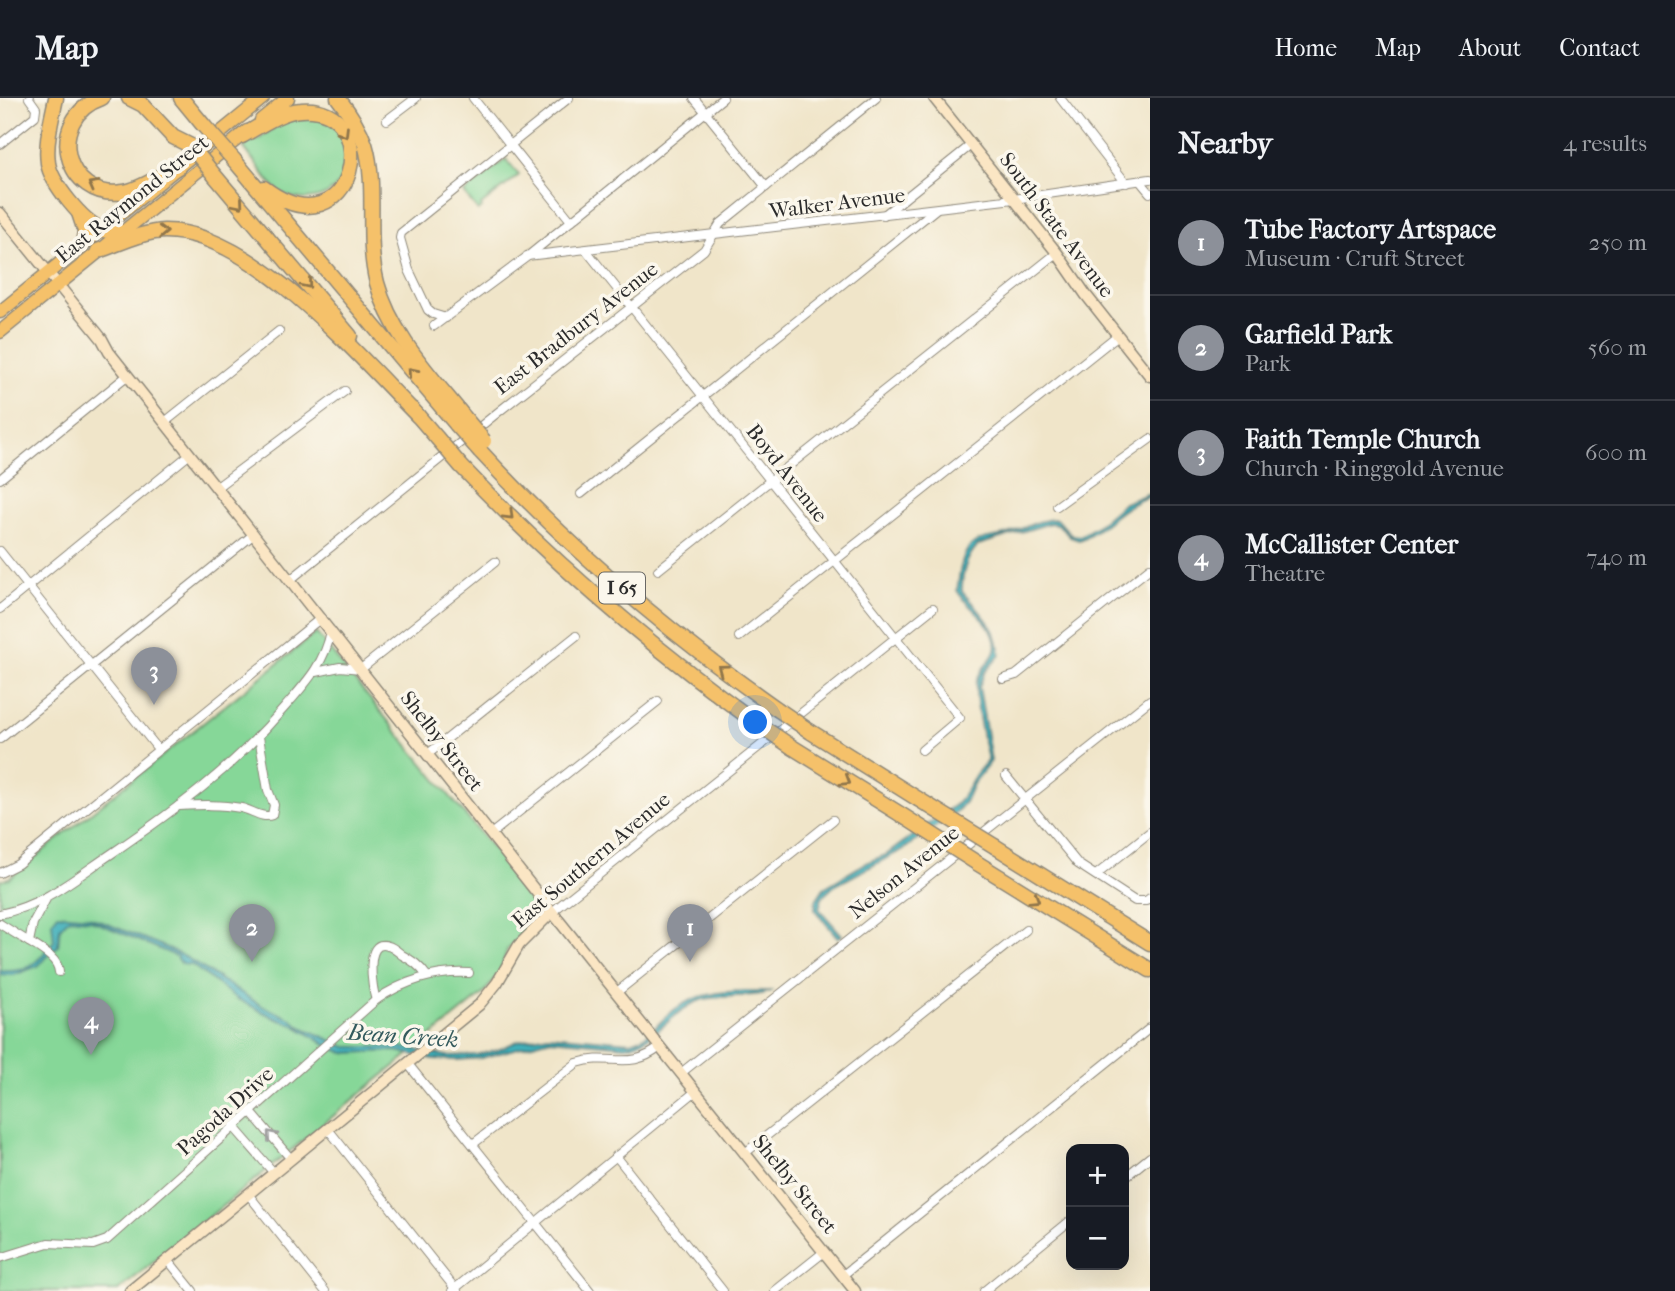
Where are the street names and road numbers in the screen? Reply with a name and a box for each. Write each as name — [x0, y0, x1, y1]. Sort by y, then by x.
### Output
street label: East Raymond Street — [51, 130, 214, 268]
street label: South State Avenue — [995, 148, 1119, 302]
street label: Walker Avenue — [767, 183, 906, 223]
street label: East Bradbury Avenue — [489, 257, 663, 399]
street label: Boyd Avenue — [741, 419, 833, 527]
road number: I 65 — [599, 573, 645, 603]
street label: Shelby Street — [396, 686, 489, 796]
street label: East Southern Avenue — [507, 787, 675, 933]
street label: Nelson Avenue — [844, 820, 964, 924]
street label: Pagoda Drive — [172, 1062, 278, 1160]
street label: Shelby Street — [748, 1130, 842, 1239]

